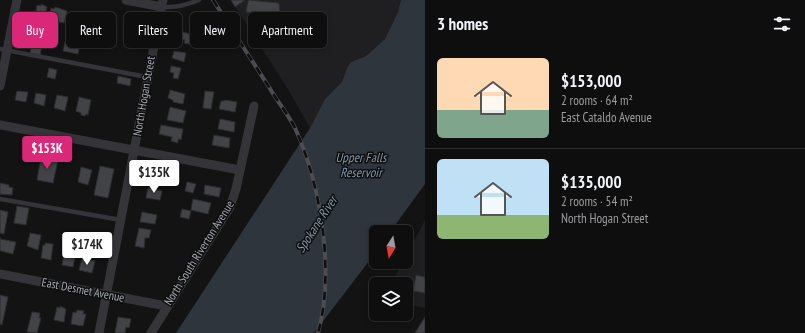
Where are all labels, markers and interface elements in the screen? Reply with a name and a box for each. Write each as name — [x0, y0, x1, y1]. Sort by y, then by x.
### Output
chip: Buy — [12, 12, 58, 48]
chip: Rent — [66, 12, 116, 48]
chip: Filters — [124, 12, 182, 48]
chip: New — [190, 12, 240, 48]
chip: Apartment — [248, 12, 327, 48]
text: 3 homes — [437, 13, 488, 35]
icon: filters — [771, 13, 793, 35]
street label: North Hogan Street — [129, 54, 158, 137]
text: $153,000 — [561, 70, 622, 92]
icon: home — [469, 74, 517, 122]
text: 2 rooms · 64 m² — [561, 92, 633, 109]
text: East Cataldo Avenue — [561, 109, 652, 126]
pin: $153K — [19, 136, 75, 170]
text: $153K — [31, 140, 63, 157]
water label: Upper Falls Reservoir — [336, 149, 388, 181]
pin: $135K — [126, 160, 182, 194]
text: $135K — [138, 164, 170, 181]
text: $135,000 — [561, 171, 622, 193]
icon: home — [469, 175, 517, 223]
water label: Spokane River — [292, 191, 342, 256]
text: 2 rooms · 54 m² — [561, 193, 633, 210]
street label: North South Riverton Avenue — [160, 198, 237, 308]
text: North Hogan Street — [561, 210, 648, 227]
north arrow — [369, 225, 413, 269]
map controls — [369, 225, 413, 321]
pin: $174K — [59, 232, 115, 266]
text: $174K — [71, 236, 103, 253]
street label: East Desmet Avenue — [41, 274, 126, 305]
button: layers — [369, 277, 413, 321]

